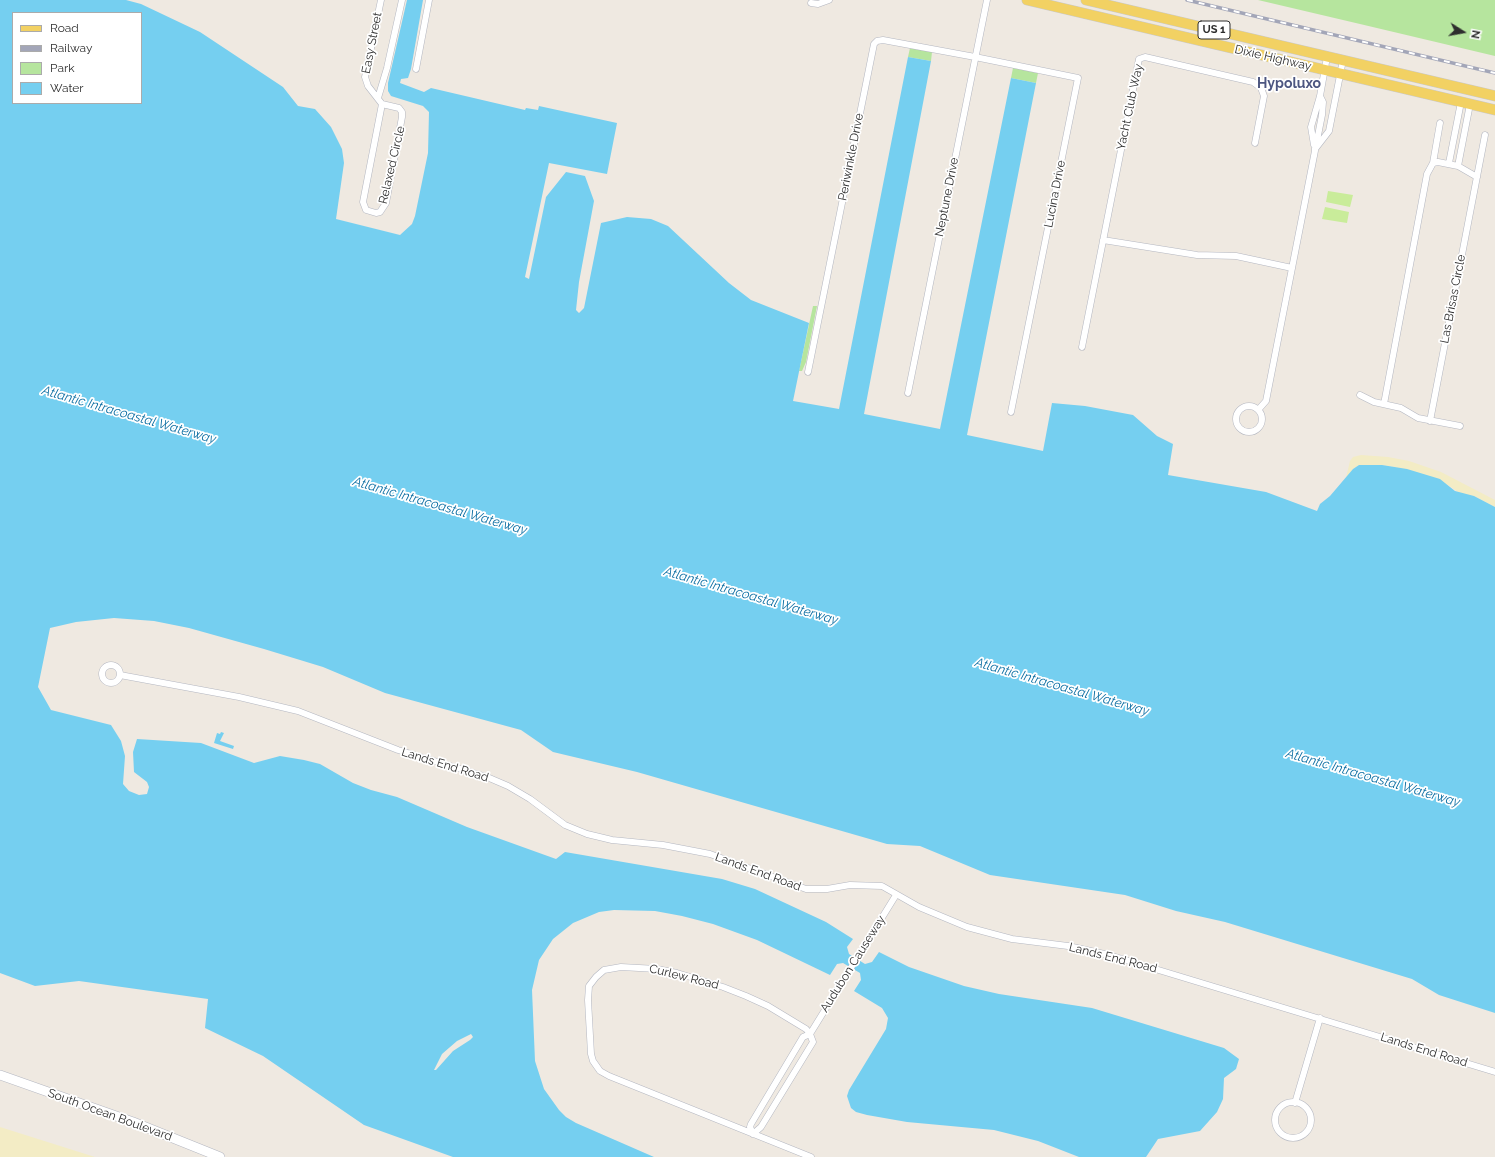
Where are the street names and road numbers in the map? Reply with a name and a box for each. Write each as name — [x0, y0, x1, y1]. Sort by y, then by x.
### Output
street label: Easy Street — [359, 11, 385, 75]
road number: US 1 — [1198, 21, 1230, 39]
street label: Dixie Highway — [1233, 42, 1313, 74]
street label: Yacht Club Way — [1114, 63, 1146, 151]
street label: Periwinkle Drive — [835, 112, 867, 202]
street label: Relaxed Circle — [376, 125, 408, 205]
street label: Neptune Drive — [932, 156, 962, 238]
street label: Lucina Drive — [1041, 159, 1069, 229]
street label: Las Brisas Circle — [1437, 253, 1469, 345]
street label: Lands End Road — [400, 745, 490, 785]
street label: Lands End Road — [713, 850, 803, 894]
street label: Audubon Causeway — [817, 913, 889, 1015]
street label: Lands End Road — [1067, 940, 1159, 976]
street label: Curlew Road — [648, 961, 720, 993]
street label: Lands End Road — [1379, 1030, 1469, 1070]
street label: South Ocean Boulevard — [46, 1086, 174, 1144]

